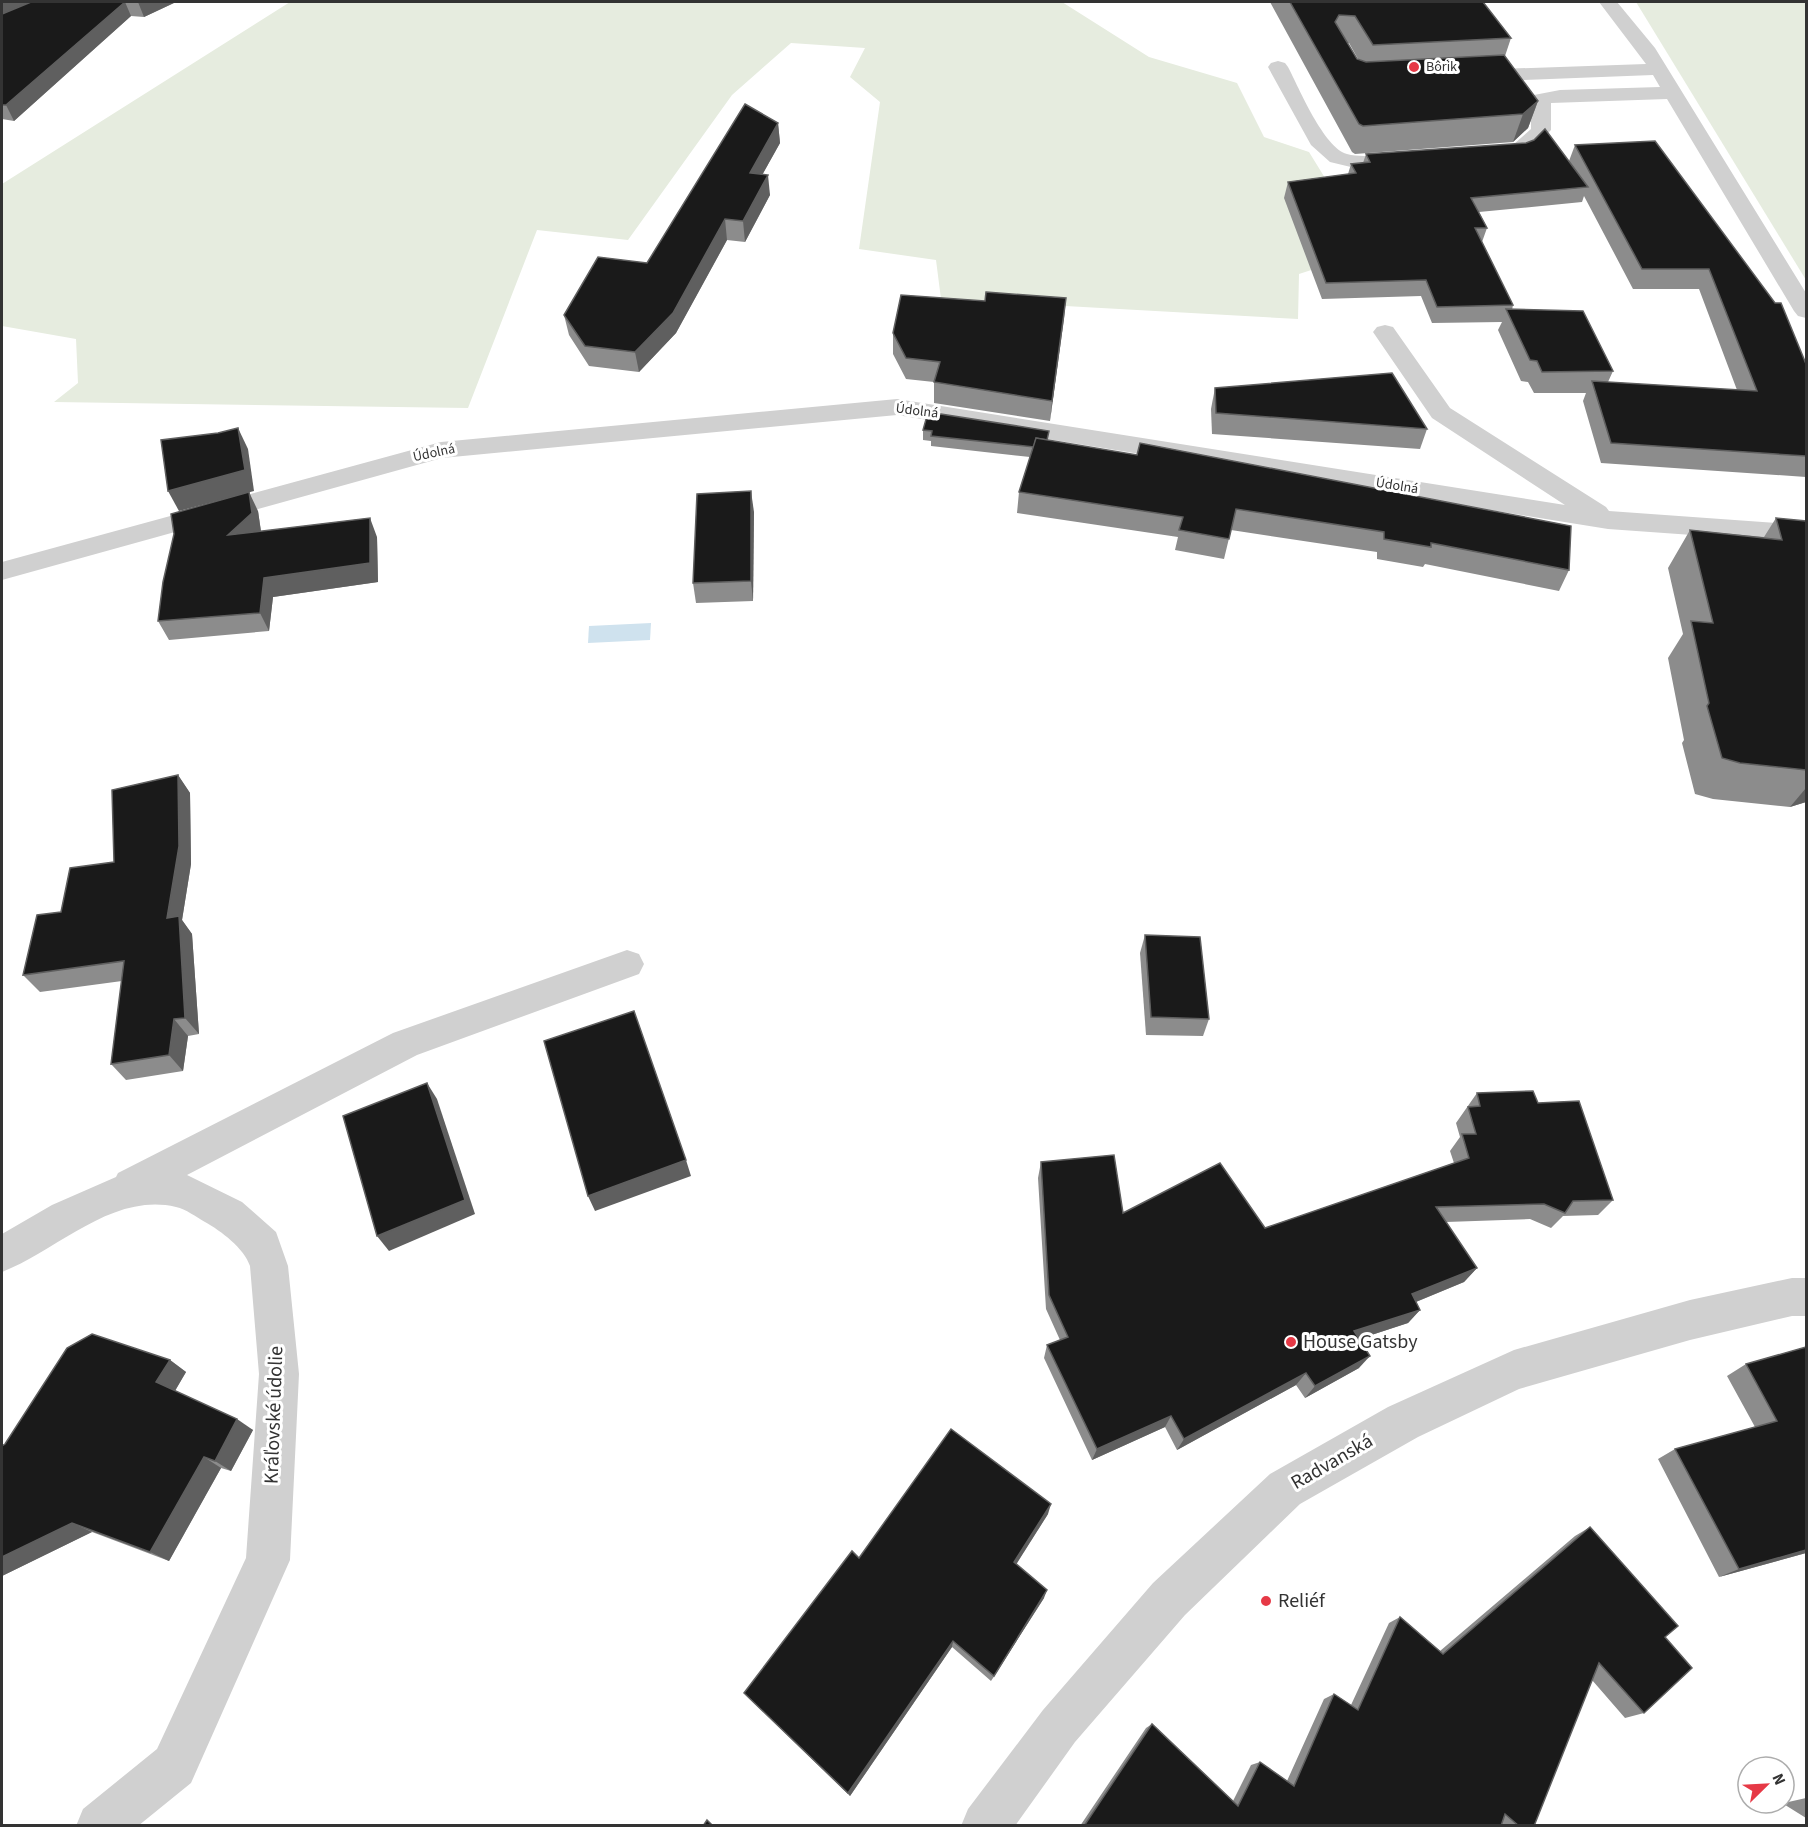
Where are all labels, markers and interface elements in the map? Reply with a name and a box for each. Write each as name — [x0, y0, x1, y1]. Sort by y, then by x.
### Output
place label: Bôrik — [1426, 57, 1457, 77]
marker: Bôrik — [1407, 60, 1421, 74]
street label: Údolná — [895, 398, 939, 424]
street label: Údolná — [411, 439, 457, 467]
street label: Údolná — [1374, 473, 1420, 499]
place label: House Gatsby — [1303, 1328, 1418, 1356]
marker: House Gatsby — [1284, 1335, 1298, 1349]
street label: Kráľovské údolie — [258, 1345, 290, 1485]
street label: Radvanská — [1286, 1427, 1378, 1497]
place label: Reliéf — [1278, 1587, 1326, 1615]
marker: Reliéf — [1259, 1594, 1273, 1608]
north arrow — [1736, 1755, 1796, 1815]
text: N — [1767, 1770, 1791, 1789]

